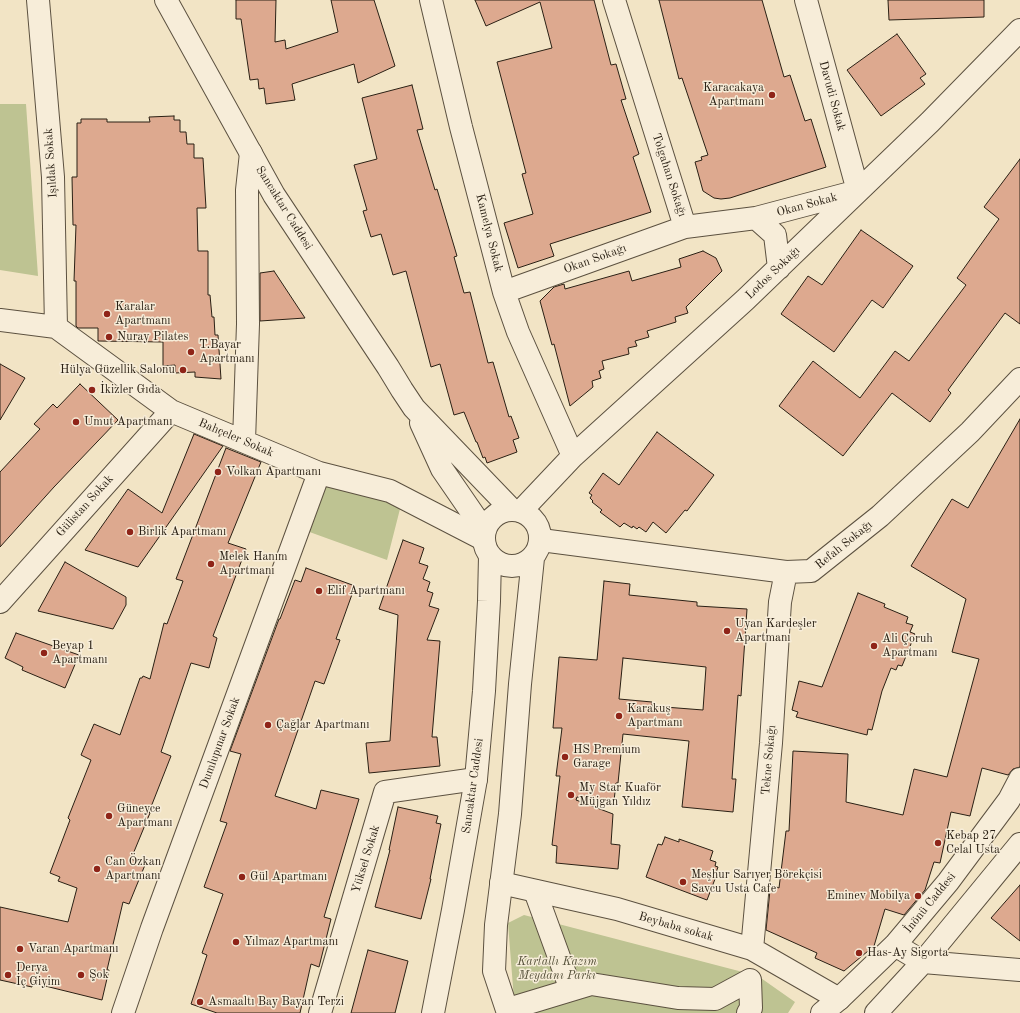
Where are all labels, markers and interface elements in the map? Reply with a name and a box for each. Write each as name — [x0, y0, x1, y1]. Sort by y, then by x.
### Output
street label: Davudi Sokak — [816, 59, 848, 133]
place label: Karacakaya Apartmanı — [703, 81, 764, 109]
marker: Karacakaya Apartmanı — [767, 90, 777, 100]
street label: Işıldak Sokak — [41, 128, 61, 198]
street label: Tolgahan Sokağı — [649, 131, 689, 219]
street label: Sancaktar Caddesi — [252, 163, 316, 253]
street label: Okan Sokak — [775, 190, 839, 220]
street label: Kamelya Sokak — [472, 192, 506, 274]
street label: Okan Sokağı — [562, 241, 628, 277]
street label: Lodos Sokağı — [743, 243, 803, 303]
place label: Karalar Apartmanı — [115, 300, 171, 328]
marker: Karalar Apartmanı — [102, 309, 112, 319]
place label: Nuray Pilates — [117, 330, 189, 344]
marker: Nuray Pilates — [104, 332, 114, 342]
place label: T.Bayar Apartmanı — [199, 338, 255, 366]
marker: T.Bayar Apartmanı — [186, 347, 196, 357]
place label: Hülya Güzellik Salonu — [60, 363, 175, 377]
marker: Hülya Güzellik Salonu — [178, 365, 188, 375]
place label: İkizler Gıda — [100, 383, 161, 397]
marker: İkizler Gıda — [87, 385, 97, 395]
place label: Umut Apartmanı — [84, 415, 172, 429]
street label: Bahçeler Sokak — [196, 416, 276, 460]
marker: Umut Apartmanı — [71, 417, 81, 427]
place label: Volkan Apartmanı — [226, 465, 321, 479]
marker: Volkan Apartmanı — [213, 467, 223, 477]
street label: Gülistan Sokak — [53, 472, 117, 540]
street label: Refah Sokağı — [813, 518, 875, 572]
place label: Birlik Apartmanı — [138, 525, 226, 539]
marker: Birlik Apartmanı — [125, 527, 135, 537]
place label: Melek Hanım Apartmanı — [219, 550, 288, 578]
marker: Melek Hanım Apartmanı — [206, 559, 216, 569]
place label: Elif Apartmanı — [327, 584, 405, 598]
marker: Elif Apartmanı — [314, 586, 324, 596]
place label: Uyan Kardeşler Apartmanı — [735, 617, 817, 645]
marker: Uyan Kardeşler Apartmanı — [722, 626, 732, 636]
place label: Ali Çoruh Apartmanı — [882, 632, 938, 660]
place label: Beyap 1 Apartmanı — [52, 639, 108, 667]
marker: Ali Çoruh Apartmanı — [869, 641, 879, 651]
marker: Beyap 1 Apartmanı — [39, 648, 49, 658]
street label: Dumlupınar Sokak — [197, 695, 243, 791]
place label: Karakuş Apartmanı — [627, 702, 683, 730]
marker: Karakuş Apartmanı — [614, 711, 624, 721]
place label: Çağlar Apartmanı — [276, 718, 370, 732]
marker: Çağlar Apartmanı — [263, 720, 273, 730]
street label: Tekne Sokağı — [759, 724, 779, 796]
street label: Sancaktar Caddesi — [459, 737, 487, 835]
place label: HS Premium Garage — [573, 743, 641, 771]
marker: HS Premium Garage — [560, 752, 570, 762]
place label: My Star Kuaför Müjgan Yıldız — [579, 781, 661, 809]
marker: My Star Kuaför Müjgan Yıldız — [566, 790, 576, 800]
place label: Güneyce Apartmanı — [117, 802, 173, 830]
marker: Güneyce Apartmanı — [104, 811, 114, 821]
street label: Yüksel Sokak — [349, 823, 383, 895]
place label: Kebap 27 Celal Usta — [946, 829, 1000, 857]
marker: Kebap 27 Celal Usta — [933, 838, 943, 848]
place label: Can Özkan Apartmanı — [105, 855, 161, 883]
marker: Can Özkan Apartmanı — [92, 864, 102, 874]
place label: Meşhur Sarıyer Börekçisi Savcu Usta Cafe — [691, 868, 822, 896]
place label: Gül Apartmanı — [250, 870, 327, 884]
street label: İnönü Caddesi — [901, 870, 959, 936]
marker: Gül Apartmanı — [237, 872, 247, 882]
marker: Meşhur Sarıyer Börekçisi Savcu Usta Cafe — [678, 877, 688, 887]
place label: Eminev Mobilya — [827, 889, 910, 903]
marker: Eminev Mobilya — [913, 891, 923, 901]
street label: Beybaba sokak — [637, 909, 715, 945]
place label: Yılmaz Apartmanı — [244, 935, 338, 949]
marker: Yılmaz Apartmanı — [231, 937, 241, 947]
place label: Varan Apartmanı — [28, 942, 119, 956]
marker: Varan Apartmanı — [15, 944, 25, 954]
place label: Has-Ay Sigorta — [867, 946, 949, 960]
marker: Has-Ay Sigorta — [854, 948, 864, 958]
park label: Kartallı Kazım Meydanı Parkı — [517, 955, 597, 983]
place label: Derya İç Giyim — [16, 961, 60, 989]
place label: Şok — [89, 968, 109, 982]
marker: Derya İç Giyim — [3, 970, 13, 980]
marker: Şok — [76, 970, 86, 980]
place label: Asmaaltı Bay Bayan Terzi — [208, 995, 344, 1009]
marker: Asmaaltı Bay Bayan Terzi — [195, 997, 205, 1007]

